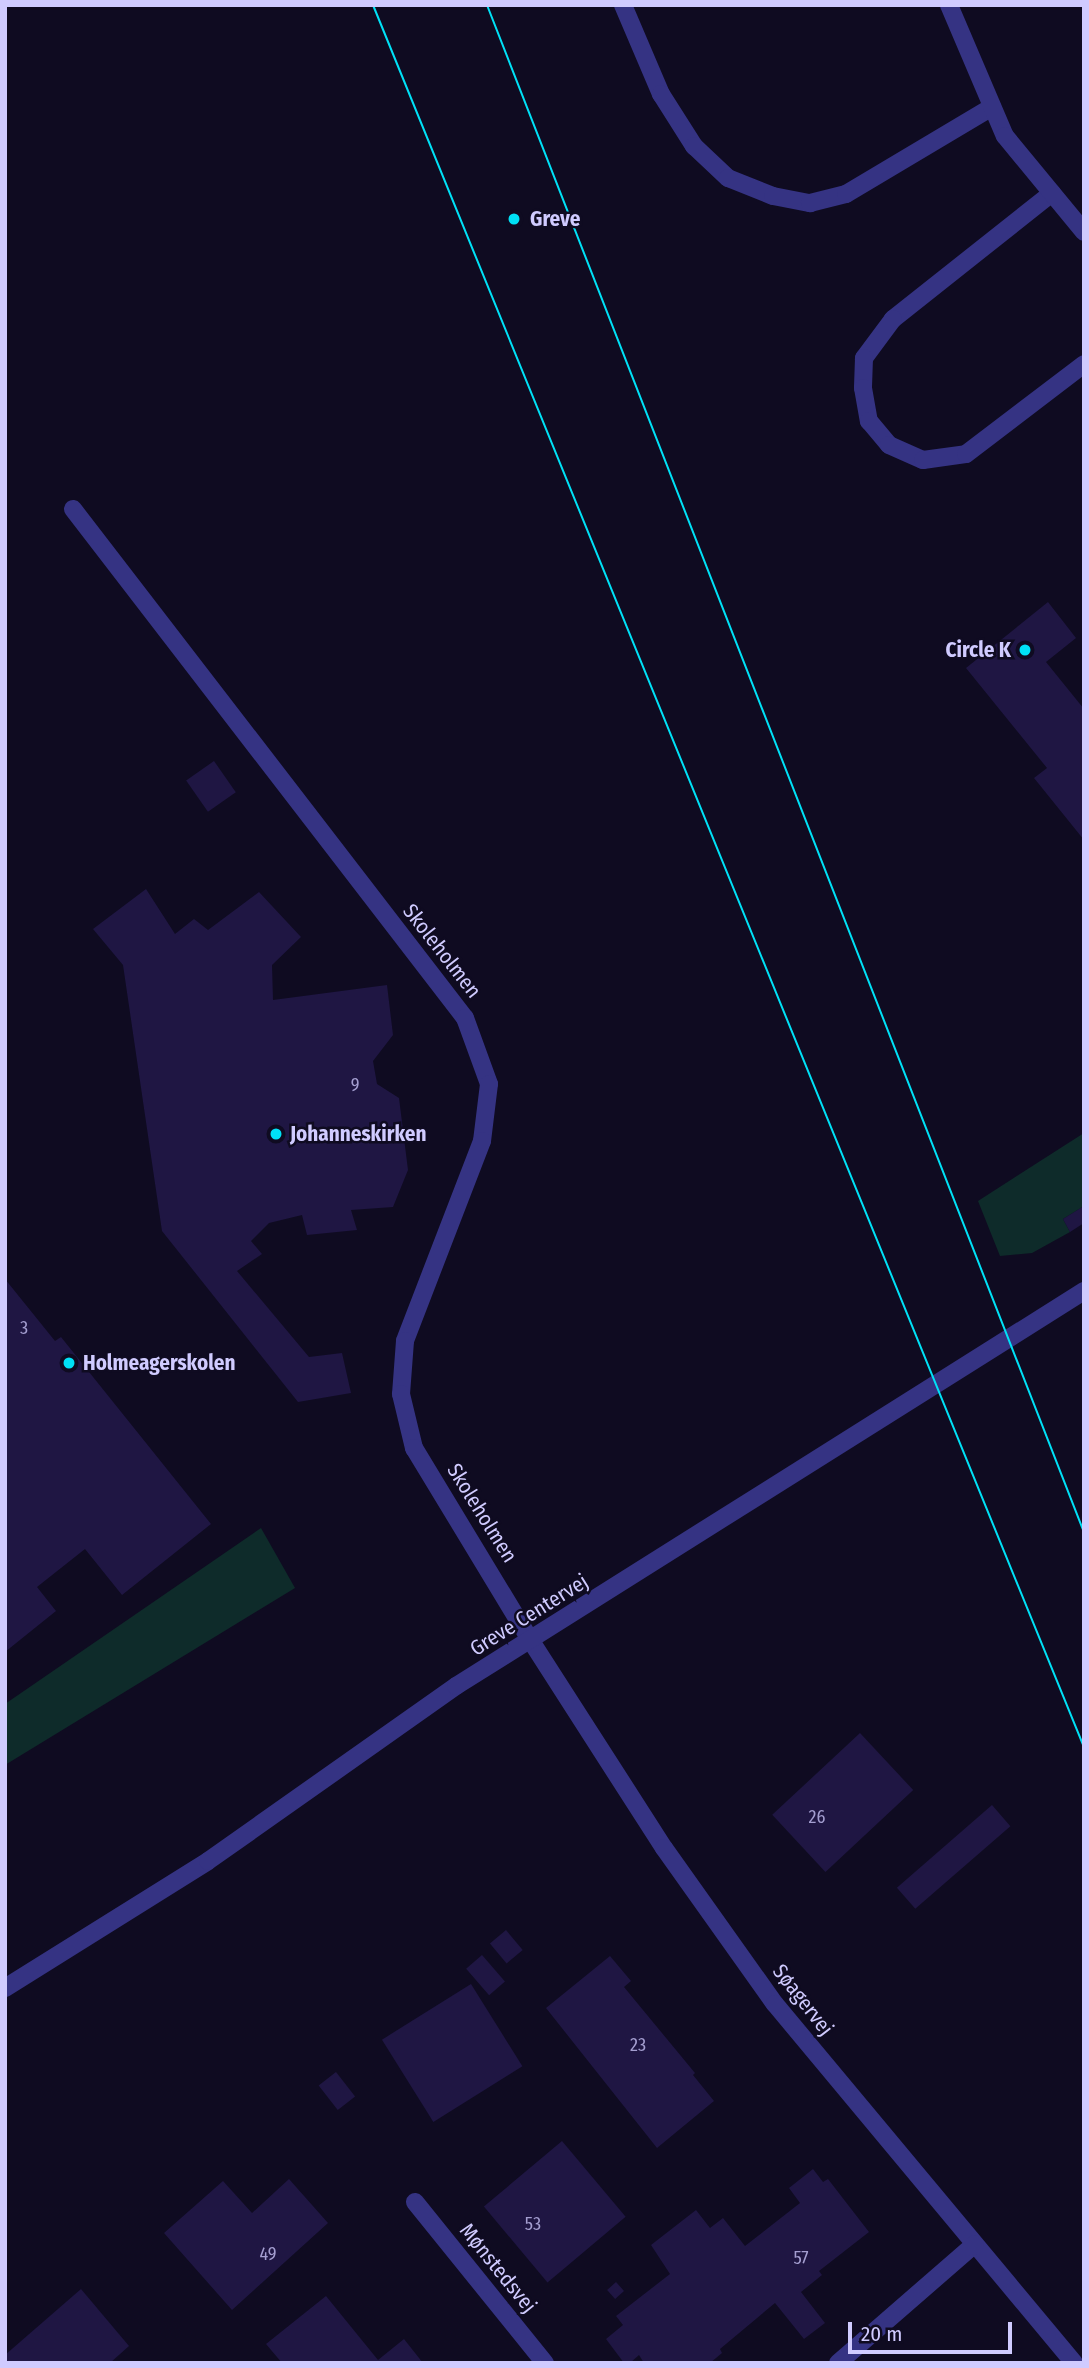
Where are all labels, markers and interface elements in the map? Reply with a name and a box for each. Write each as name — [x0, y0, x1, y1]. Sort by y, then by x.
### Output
place label: Greve — [530, 206, 580, 232]
marker: Greve — [504, 209, 524, 229]
place label: Circle K — [945, 637, 1011, 663]
marker: Circle K — [1017, 642, 1033, 658]
street label: Skoleholmen — [398, 899, 486, 1003]
house number: 9 — [351, 1074, 359, 1096]
place label: Johanneskirken — [290, 1121, 426, 1147]
marker: Johanneskirken — [268, 1126, 284, 1142]
house number: 3 — [20, 1317, 28, 1339]
place label: Holmeagerskolen — [83, 1350, 236, 1376]
marker: Holmeagerskolen — [61, 1355, 77, 1371]
street label: Skoleholmen — [442, 1459, 522, 1567]
street label: Greve Centervej — [465, 1569, 593, 1661]
house number: 26 — [809, 1806, 825, 1828]
street label: Søagervej — [767, 1959, 839, 2041]
house number: 23 — [630, 2034, 646, 2056]
house number: 53 — [525, 2213, 541, 2235]
street label: Mønstedsvej — [454, 2218, 542, 2318]
house number: 49 — [259, 2243, 277, 2265]
house number: 57 — [793, 2247, 809, 2269]
scale bar — [851, 2308, 1016, 2352]
text: 20 m — [861, 2321, 902, 2347]

